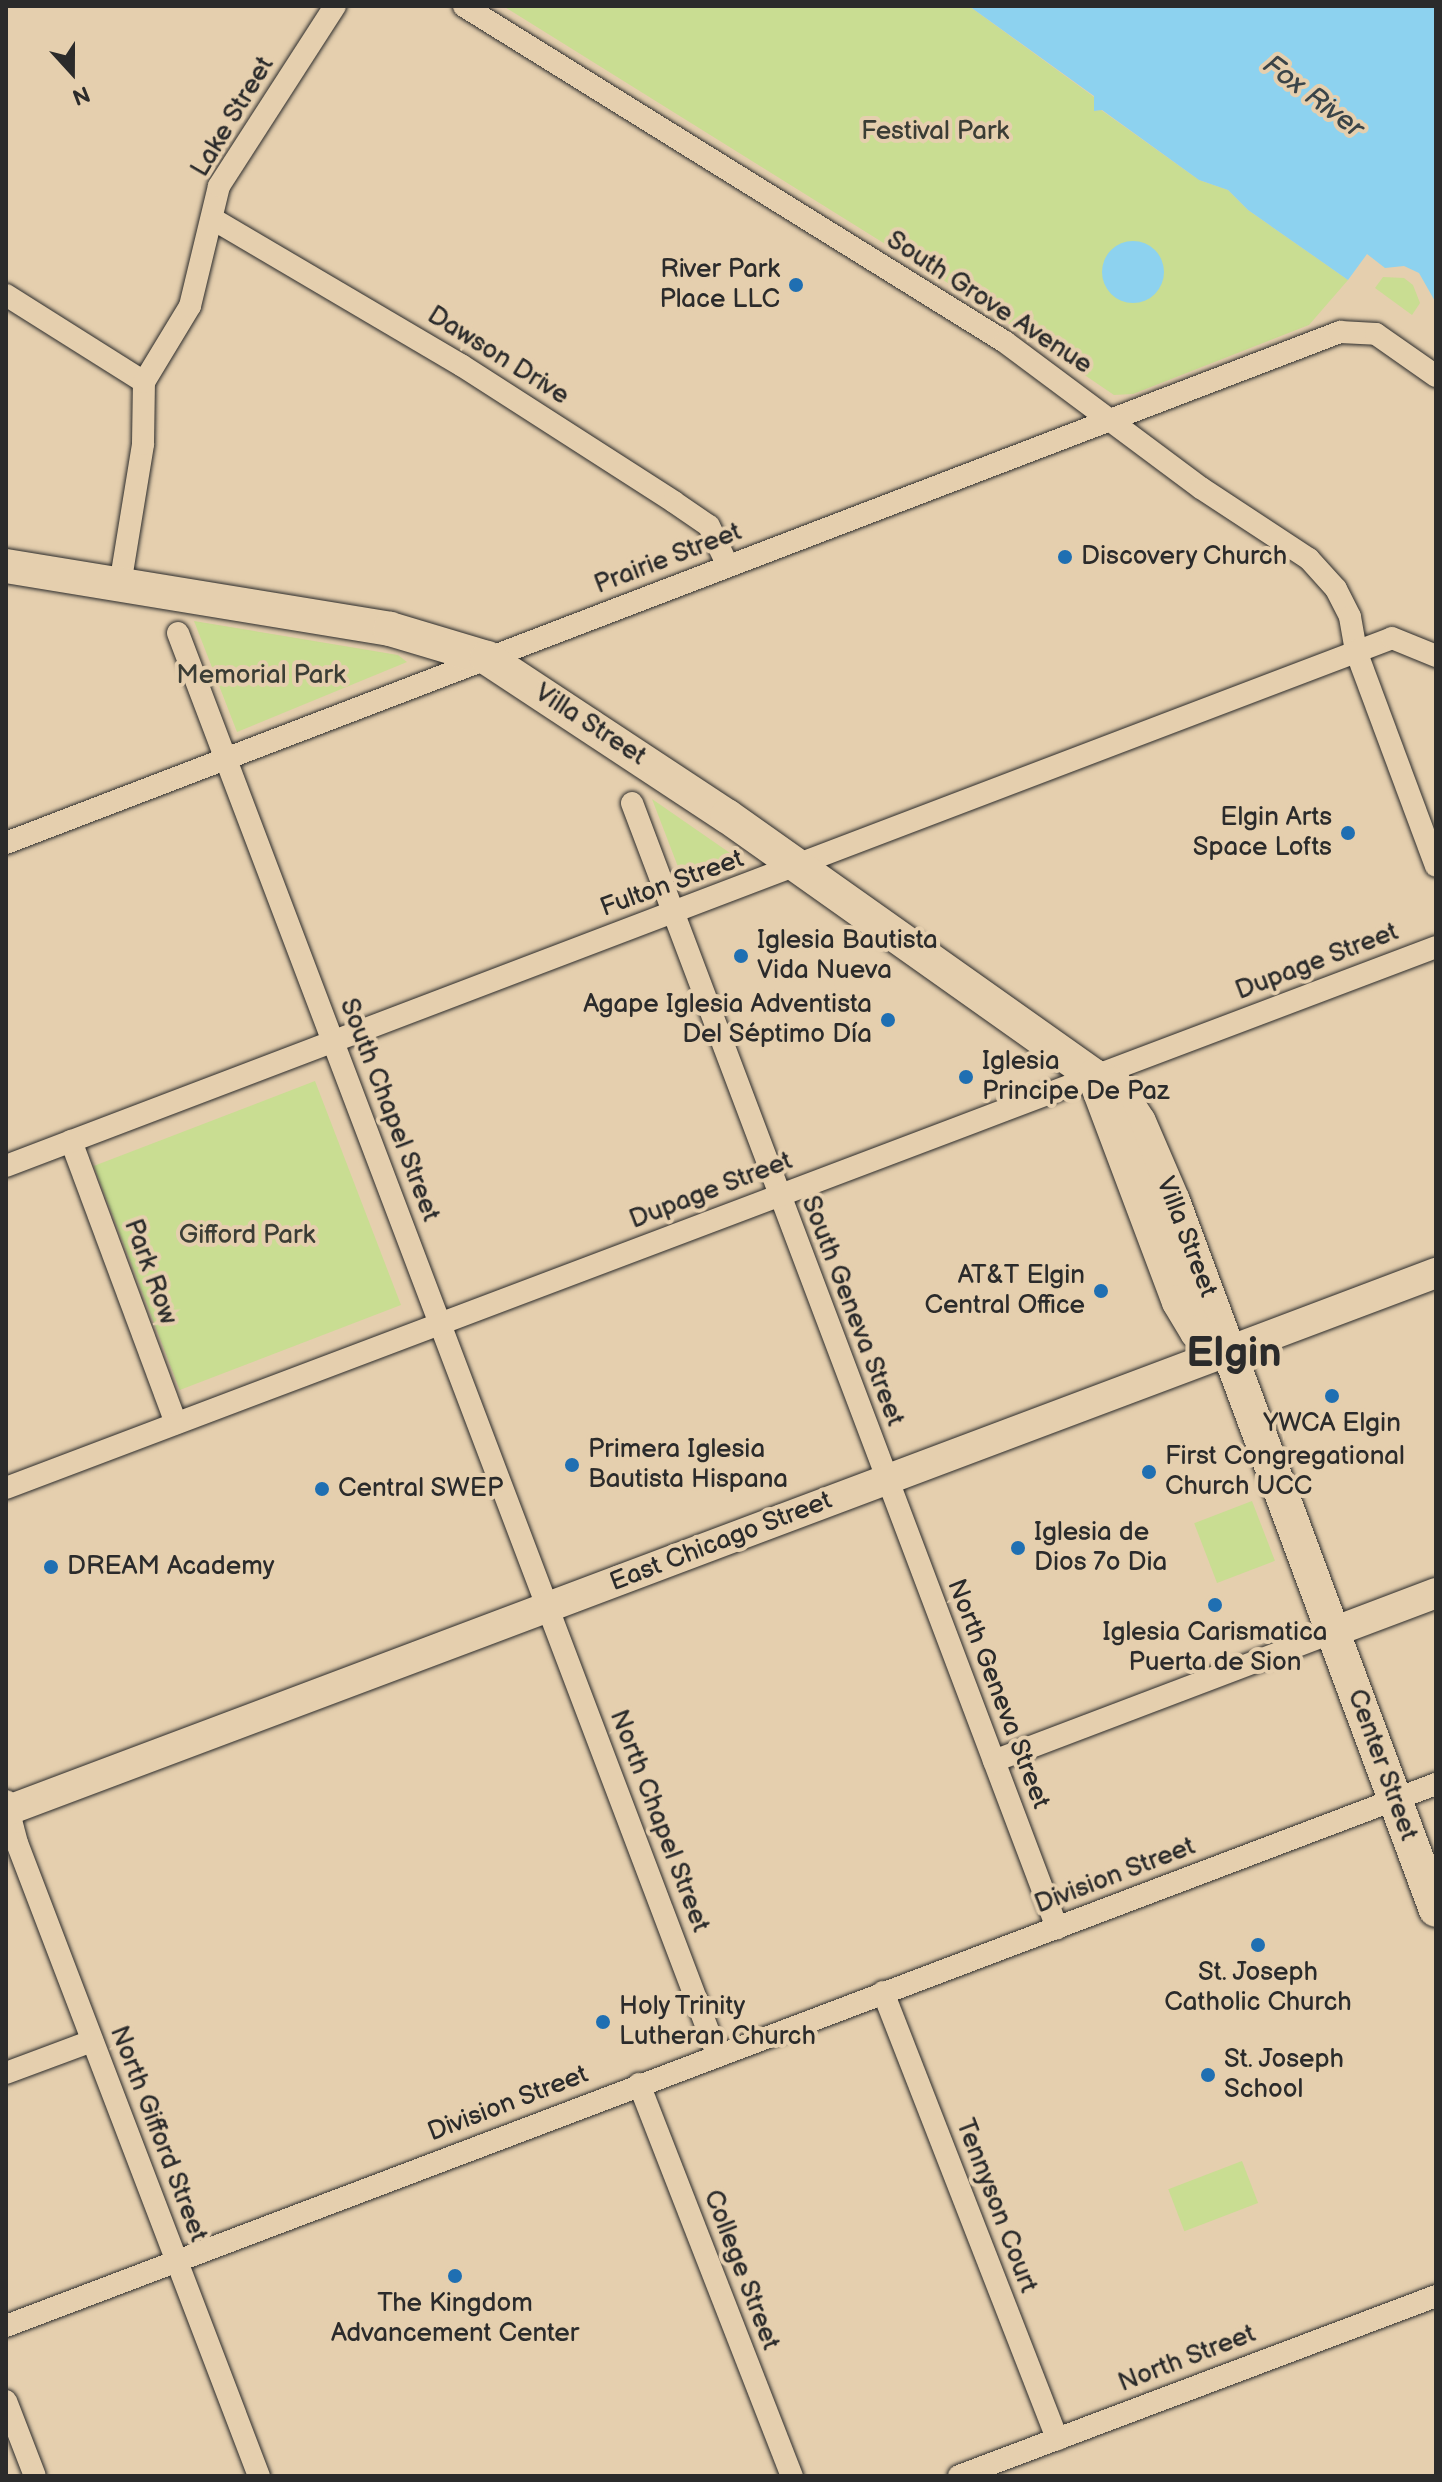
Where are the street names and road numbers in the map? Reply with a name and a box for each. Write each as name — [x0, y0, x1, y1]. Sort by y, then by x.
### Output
street label: Lake Street — [185, 51, 281, 183]
street label: South Grove Avenue — [880, 225, 1098, 381]
street label: Dawson Drive — [421, 300, 575, 412]
street label: Prairie Street — [590, 517, 746, 601]
street label: Villa Street — [528, 677, 652, 773]
street label: Fulton Street — [596, 844, 748, 924]
street label: Dupage Street — [1231, 917, 1403, 1007]
street label: South Chapel Street — [332, 994, 446, 1226]
street label: Dupage Street — [625, 1146, 797, 1236]
street label: Villa Street — [1149, 1172, 1223, 1302]
street label: South Geneva Street — [794, 1191, 910, 1431]
street label: Park Row — [117, 1215, 183, 1329]
street label: East Chicago Street — [606, 1485, 836, 1599]
street label: North Geneva Street — [940, 1575, 1056, 1813]
street label: Center Street — [1340, 1685, 1424, 1845]
street label: North Chapel Street — [602, 1705, 716, 1937]
street label: Division Street — [1030, 1831, 1200, 1921]
street label: North Gifford Street — [102, 2021, 214, 2247]
street label: Division Street — [423, 2059, 593, 2149]
street label: Tennyson Court — [949, 2115, 1043, 2297]
street label: College Street — [696, 2186, 786, 2354]
street label: North Street — [1114, 2318, 1260, 2400]

